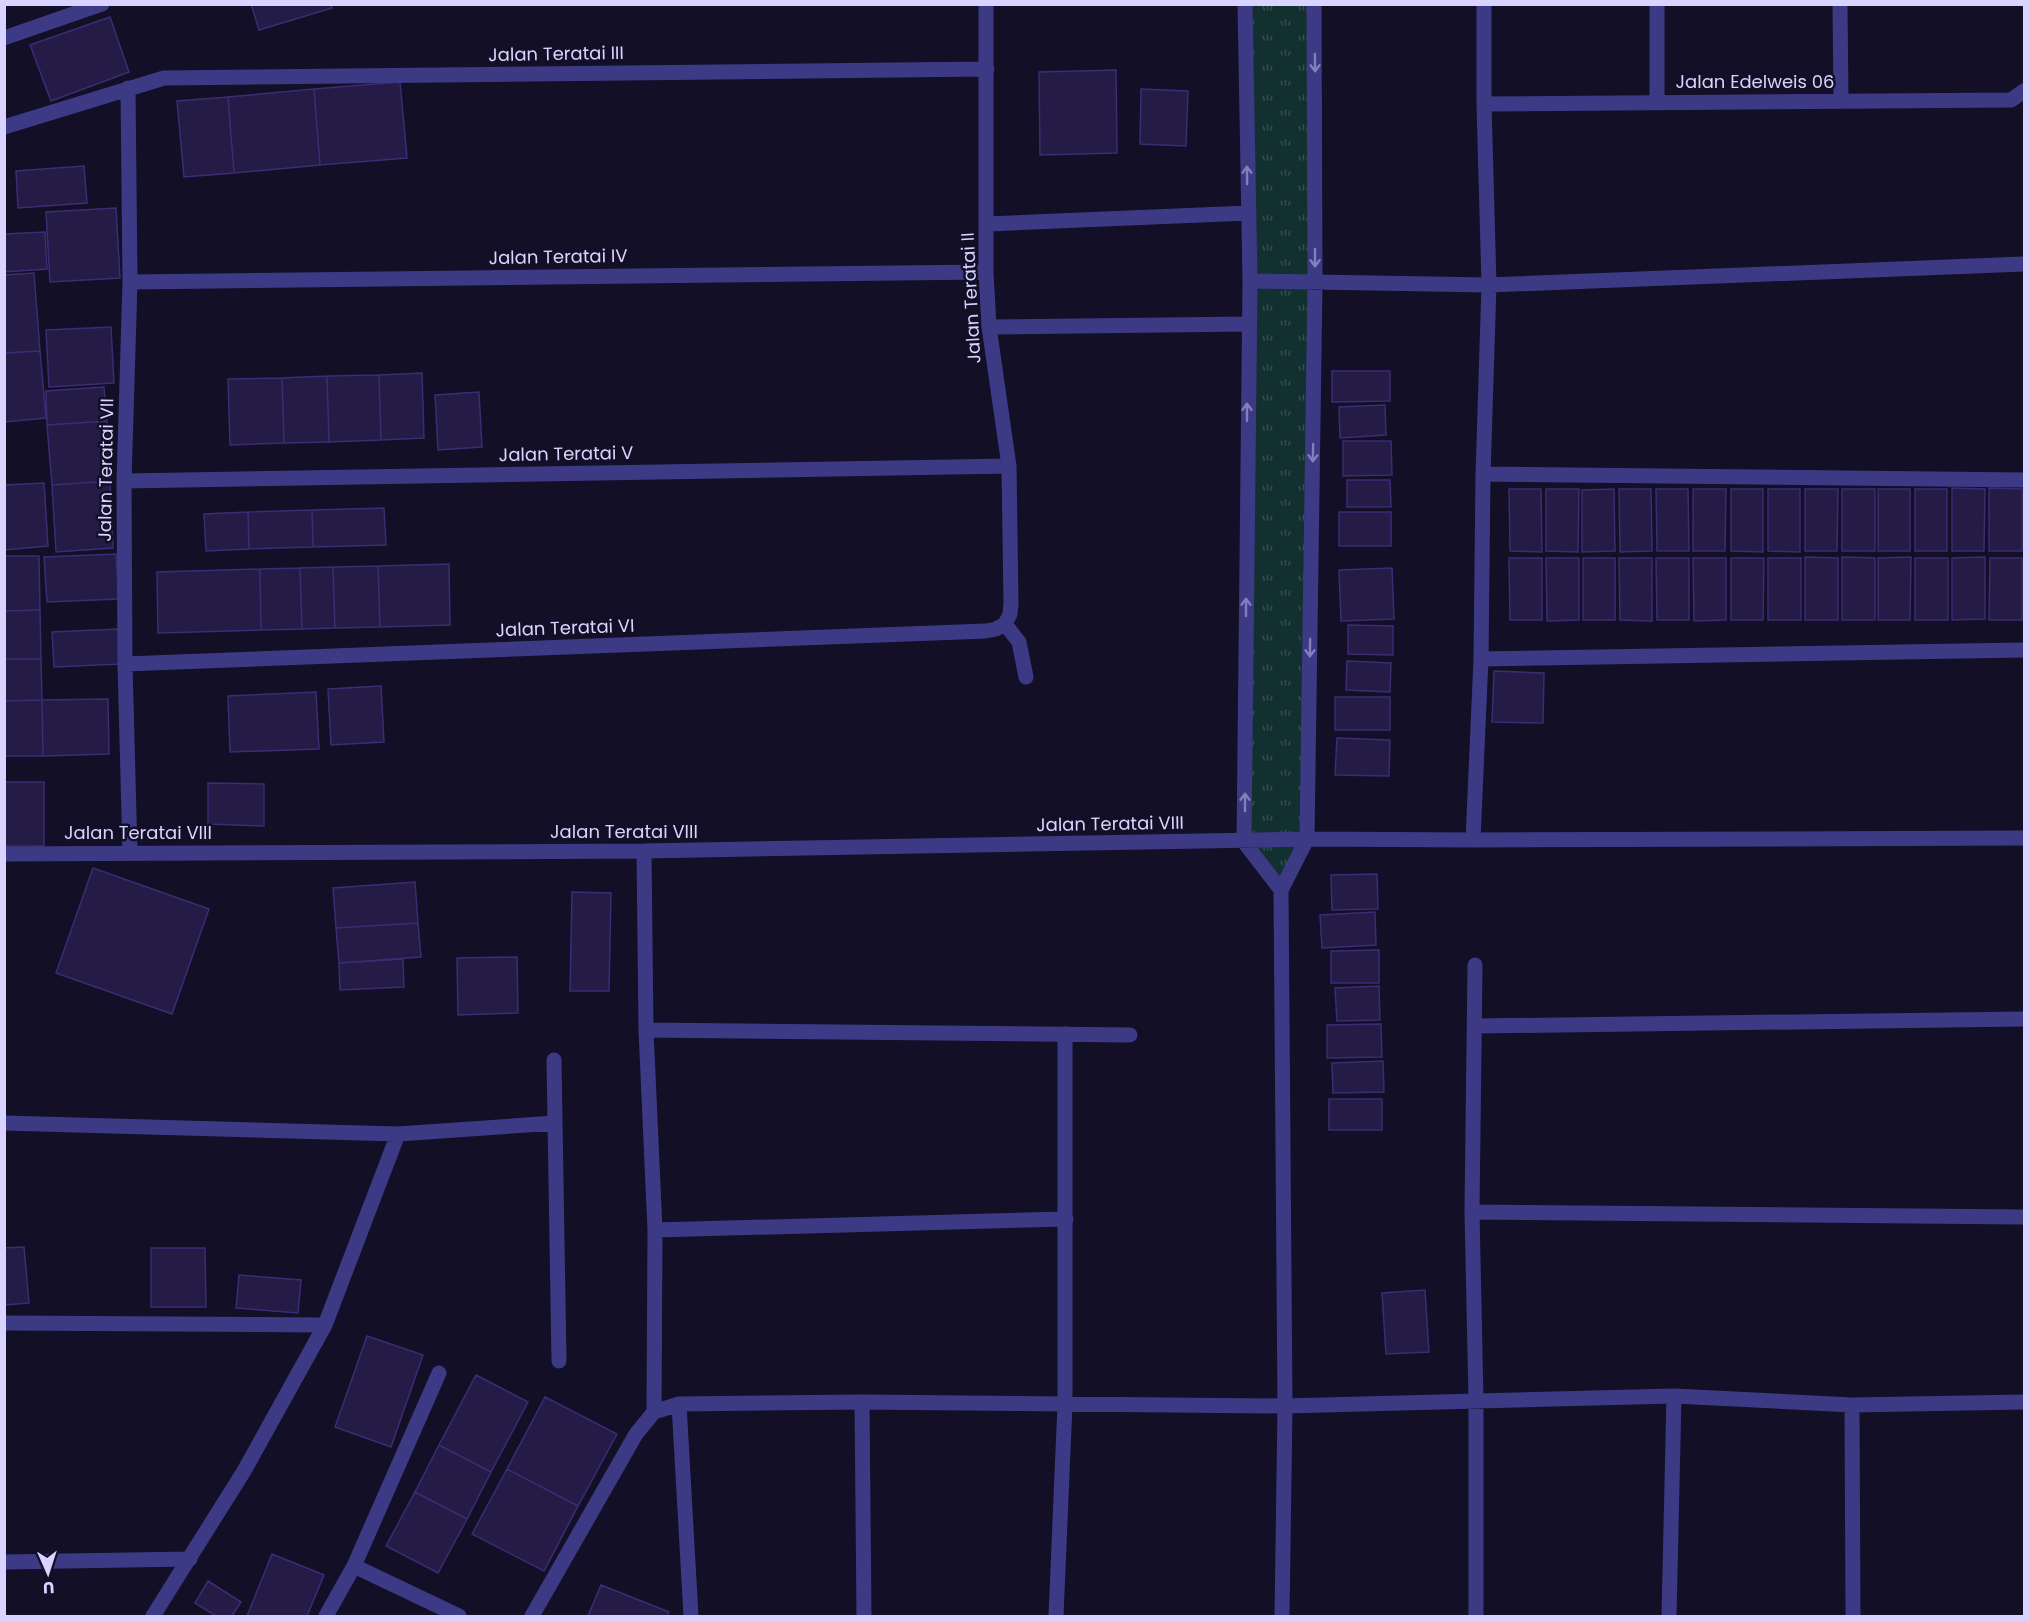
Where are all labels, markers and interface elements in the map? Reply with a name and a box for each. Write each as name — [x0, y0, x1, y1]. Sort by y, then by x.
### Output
street label: Jalan Teratai III — [488, 40, 624, 67]
one-way arrow — [1309, 52, 1321, 72]
street label: Jalan Edelweis 06 — [1676, 69, 1834, 94]
one-way arrow — [1241, 165, 1253, 185]
street label: Jalan Teratai II — [955, 232, 986, 364]
street label: Jalan Teratai IV — [488, 243, 628, 270]
one-way arrow — [1309, 247, 1321, 267]
street label: Jalan Teratai VII — [92, 398, 119, 542]
one-way arrow — [1242, 402, 1253, 422]
street label: Jalan Teratai V — [499, 440, 633, 467]
one-way arrow — [1307, 442, 1319, 462]
one-way arrow — [1240, 597, 1252, 617]
street label: Jalan Teratai VI — [495, 613, 635, 642]
one-way arrow — [1304, 637, 1316, 657]
one-way arrow — [1239, 792, 1250, 812]
street label: Jalan Teratai VIII — [1036, 810, 1184, 837]
street label: Jalan Teratai VIII — [550, 819, 698, 844]
street label: Jalan Teratai VIII — [64, 820, 212, 845]
north arrow — [18, 1543, 78, 1603]
text: U — [43, 1576, 55, 1599]

